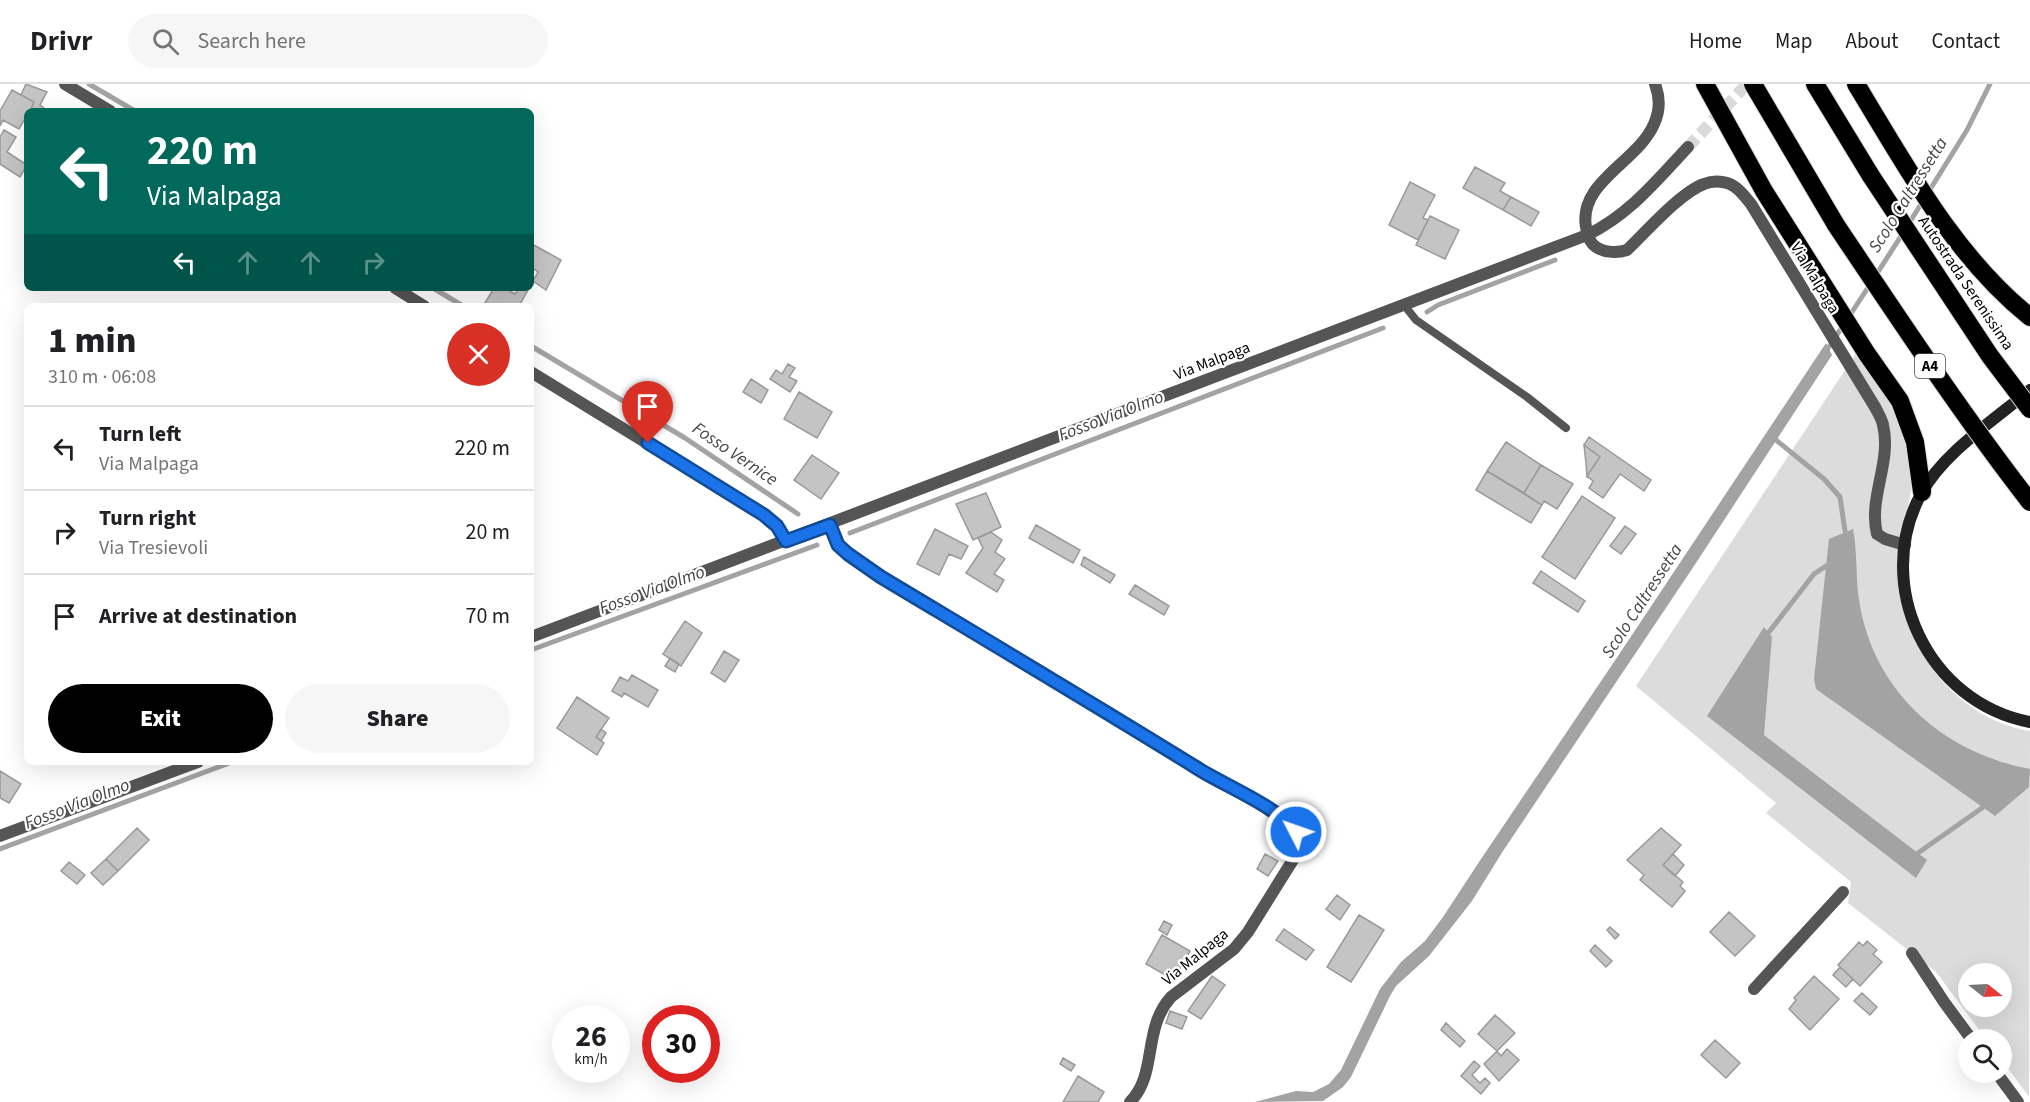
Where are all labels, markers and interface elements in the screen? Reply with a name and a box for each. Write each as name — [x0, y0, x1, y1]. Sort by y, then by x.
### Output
search box — [128, 14, 548, 68]
text: Drivr — [30, 21, 92, 61]
icon: search — [149, 25, 182, 58]
text: Search here — [197, 25, 306, 57]
text: Home — [1689, 26, 1742, 56]
text: Map — [1775, 26, 1813, 56]
text: About — [1846, 26, 1898, 56]
text: Contact — [1931, 26, 2000, 56]
text: 220 m — [147, 121, 258, 181]
icon: left — [48, 132, 126, 210]
water label: Scolo Caltressetta — [1863, 132, 1954, 257]
text: Via Malpaga — [147, 177, 282, 216]
street label: Autostrada Serenissima — [1913, 212, 2019, 354]
street label: Via Malpaga — [1785, 238, 1845, 318]
icon: left — [168, 246, 201, 279]
icon: ahead — [231, 246, 264, 279]
icon: ahead — [294, 246, 327, 279]
icon: right — [357, 246, 390, 279]
text: 1 min — [48, 315, 136, 366]
button: close — [447, 323, 510, 386]
street label: Via Malpaga — [1171, 336, 1253, 386]
road number: A4 — [1915, 354, 1945, 378]
text: 310 m · 06:08 — [48, 363, 156, 391]
pin — [622, 381, 673, 443]
water label: Fosso Via Olmo — [1055, 384, 1167, 448]
icon: arrive — [631, 390, 664, 423]
water label: Fosso Vernice — [687, 416, 783, 492]
text: Turn left — [99, 418, 181, 450]
icon: left — [48, 432, 81, 465]
text: 220 m — [455, 432, 510, 464]
text: Via Malpaga — [99, 450, 199, 478]
text: Turn right — [99, 502, 196, 534]
icon: right — [48, 516, 81, 549]
text: 20 m — [465, 516, 510, 548]
text: Via Tresievoli — [99, 534, 208, 562]
water label: Scolo Caltressetta — [1596, 539, 1689, 663]
water label: Fosso Via Olmo — [596, 559, 708, 621]
icon: arrive — [48, 600, 81, 633]
text: Arrive at destination — [99, 600, 297, 632]
text: 70 m — [465, 600, 510, 632]
button: Exit — [48, 684, 273, 753]
button: Share — [285, 684, 510, 753]
water label: Fosso Via Olmo — [21, 772, 133, 836]
position arrow — [1264, 800, 1328, 864]
street label: Via Malpaga — [1157, 923, 1233, 991]
north arrow — [1958, 963, 2012, 1017]
map controls — [1958, 963, 2012, 1083]
speed limit sign: 30 — [642, 1005, 720, 1083]
text: 26 — [575, 1015, 607, 1058]
button: search — [1958, 1029, 2012, 1083]
text: km/h — [574, 1049, 608, 1070]

